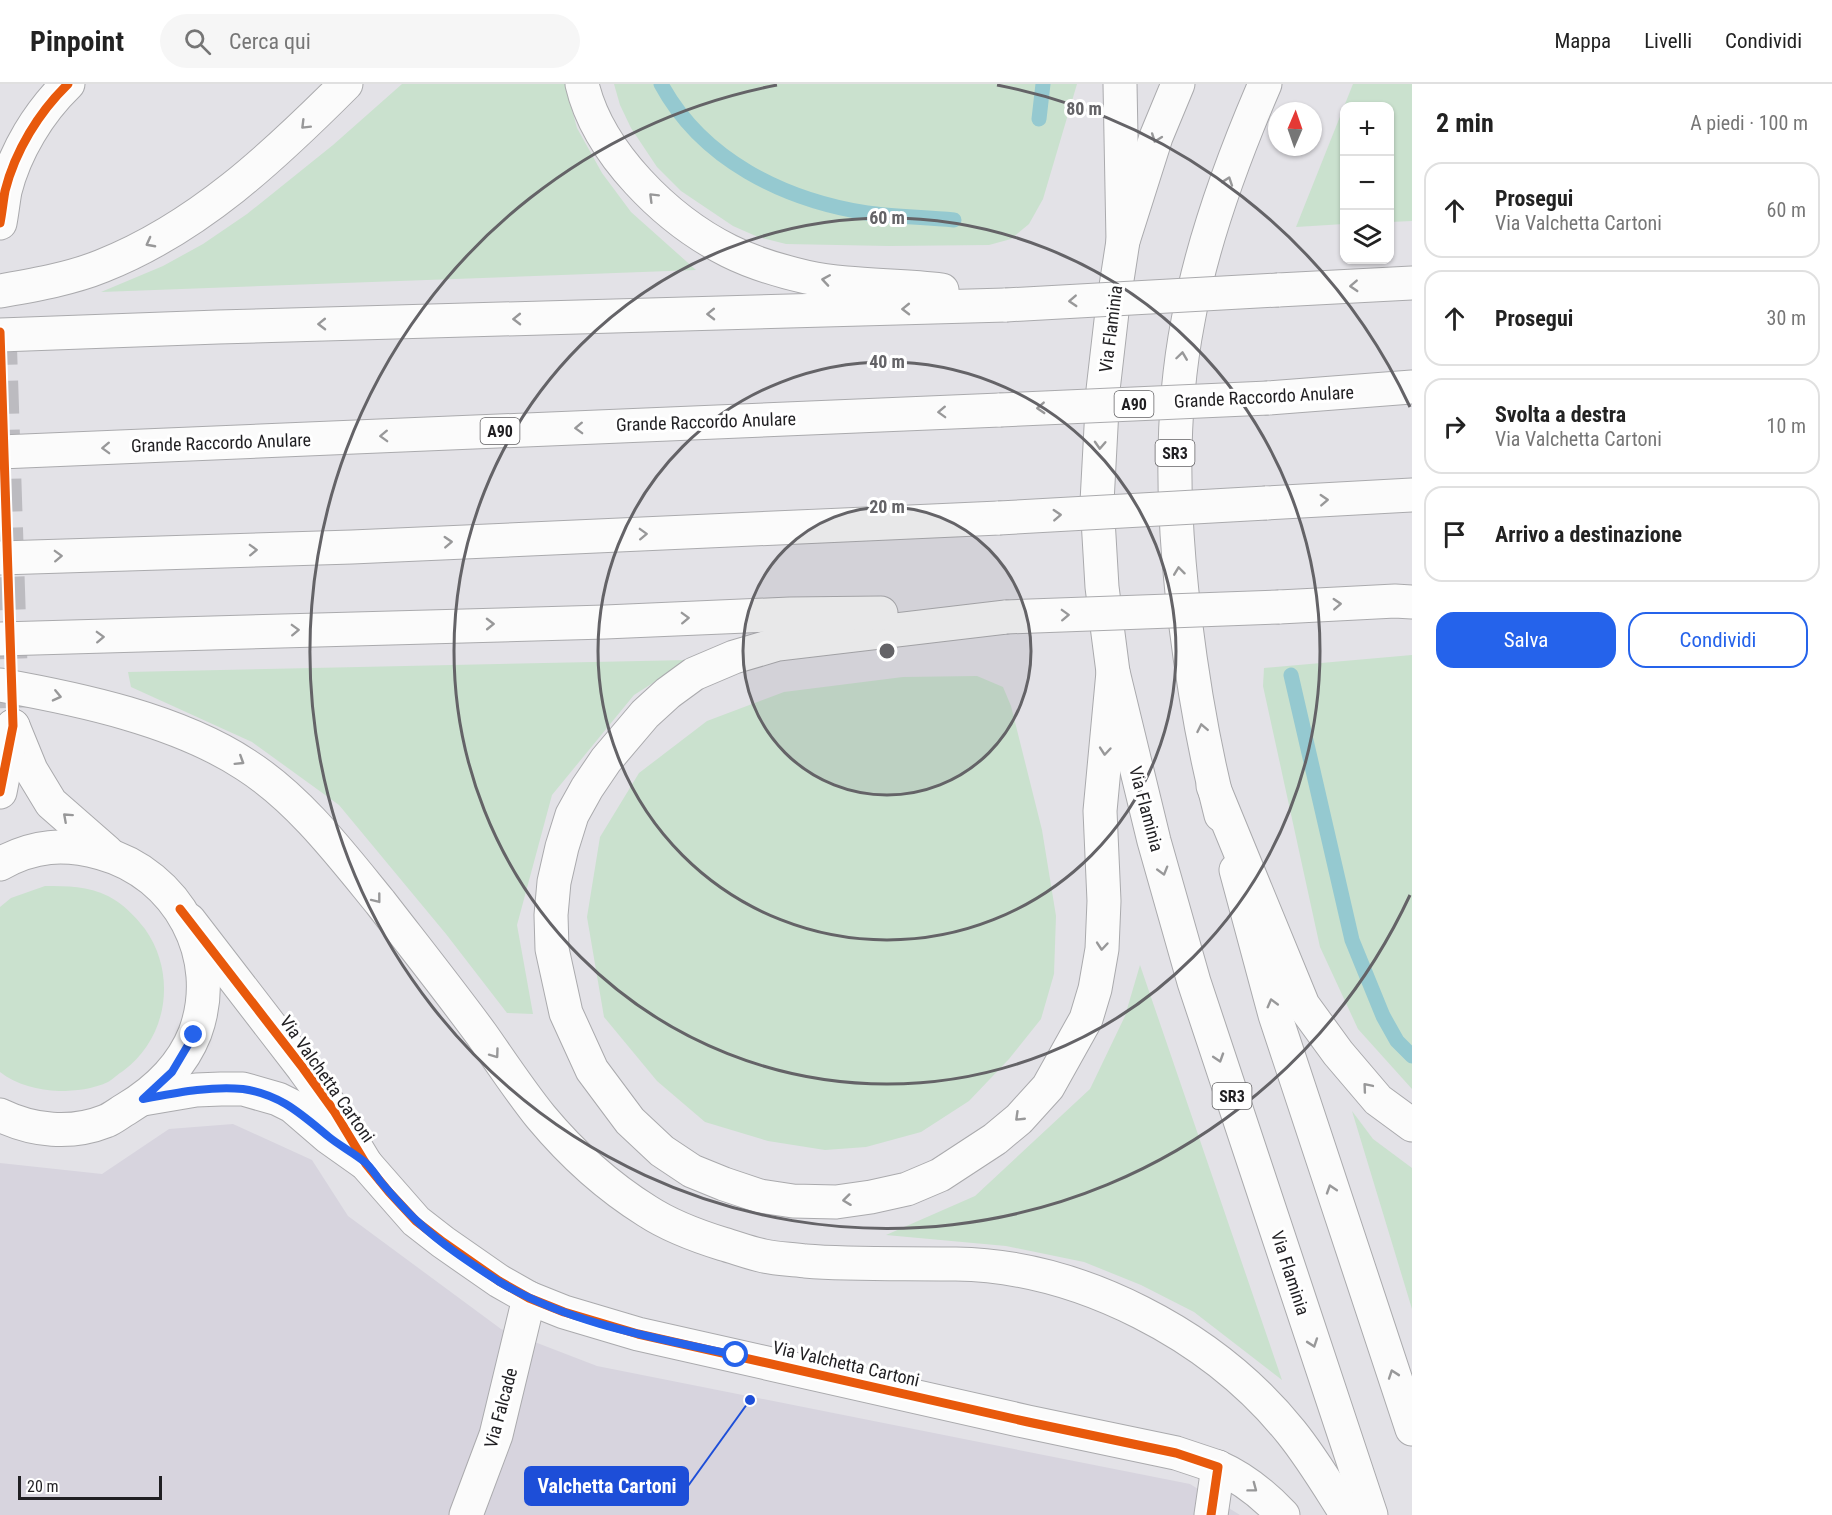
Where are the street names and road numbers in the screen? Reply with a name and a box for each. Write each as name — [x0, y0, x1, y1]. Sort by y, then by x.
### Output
street label: Via Flaminia — [1095, 284, 1126, 374]
street label: Grande Raccordo Anulare — [1173, 381, 1354, 412]
road number: A90 — [1114, 391, 1154, 417]
street label: Grande Raccordo Anulare — [616, 408, 796, 435]
road number: A90 — [480, 418, 520, 444]
street label: Grande Raccordo Anulare — [131, 429, 311, 456]
road number: SR3 — [1156, 440, 1194, 466]
street label: Via Flaminia — [1125, 764, 1168, 854]
street label: Via Valchetta Cartoni — [276, 1011, 379, 1146]
road number: SR3 — [1212, 1083, 1252, 1109]
street label: Via Flaminia — [1267, 1228, 1314, 1318]
street label: Via Valchetta Cartoni — [771, 1336, 922, 1391]
street label: Via Falcade — [480, 1365, 521, 1450]

